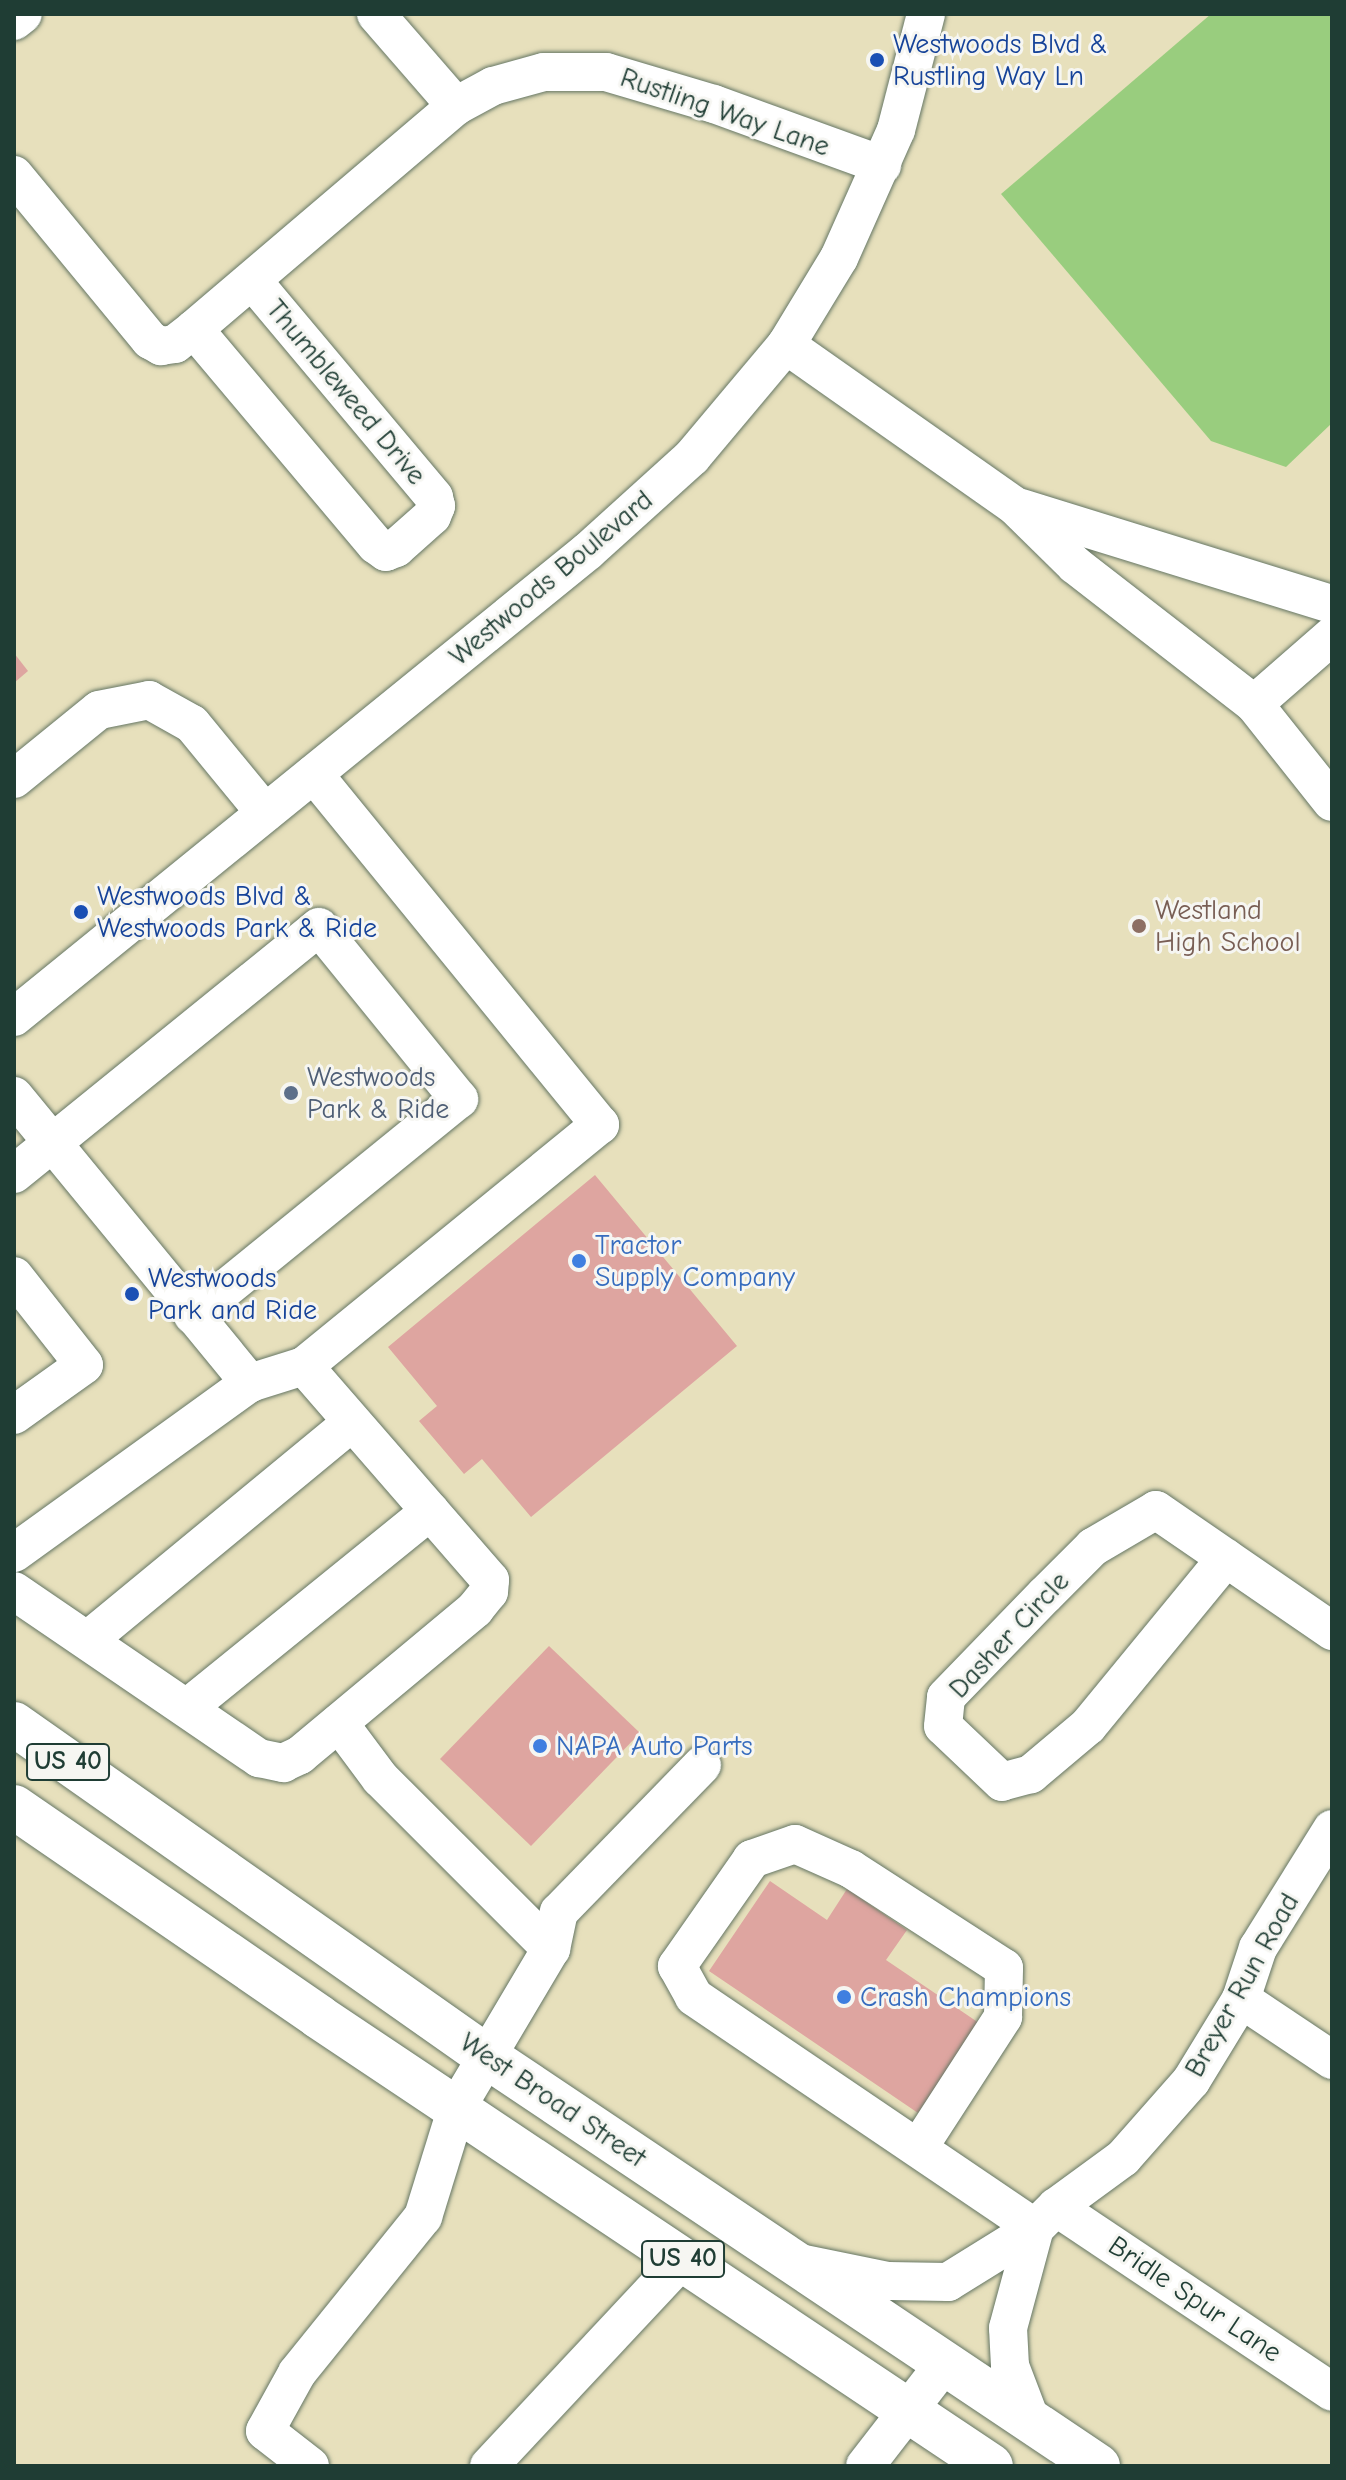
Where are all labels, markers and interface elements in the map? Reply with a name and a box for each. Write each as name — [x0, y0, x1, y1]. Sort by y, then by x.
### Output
place label: Westwoods Blvd & Rustling Way Ln — [893, 27, 1108, 93]
marker: Westwoods Blvd & Rustling Way Ln — [868, 51, 886, 69]
street label: Rustling Way Lane — [616, 60, 834, 164]
street label: Thumbleweed Drive — [259, 293, 433, 491]
street label: Westwoods Boulevard — [442, 483, 660, 673]
place label: Westwoods Blvd & Westwoods Park & Ride — [97, 879, 377, 945]
place label: Westland High School — [1155, 893, 1301, 959]
marker: Westwoods Blvd & Westwoods Park & Ride — [72, 903, 90, 921]
marker: Westland High School — [1130, 917, 1148, 935]
place label: Westwoods Park & Ride — [307, 1060, 449, 1126]
marker: Westwoods Park & Ride — [282, 1084, 300, 1102]
place label: Tractor Supply Company — [595, 1228, 795, 1294]
marker: Tractor Supply Company — [570, 1252, 588, 1270]
place label: Westwoods Park and Ride — [148, 1261, 317, 1327]
marker: Westwoods Park and Ride — [123, 1285, 141, 1303]
street label: Dasher Circle — [942, 1565, 1076, 1705]
place label: NAPA Auto Parts — [556, 1729, 753, 1763]
marker: NAPA Auto Parts — [531, 1737, 549, 1755]
road number: US 40 — [26, 1740, 110, 1784]
street label: Breyer Run Road — [1178, 1887, 1306, 2083]
place label: Crash Champions — [860, 1980, 1071, 2014]
marker: Crash Champions — [835, 1988, 853, 2006]
street label: West Broad Street — [454, 2025, 652, 2175]
street label: Bridle Spur Lane — [1102, 2229, 1288, 2369]
road number: US 40 — [641, 2237, 725, 2281]

